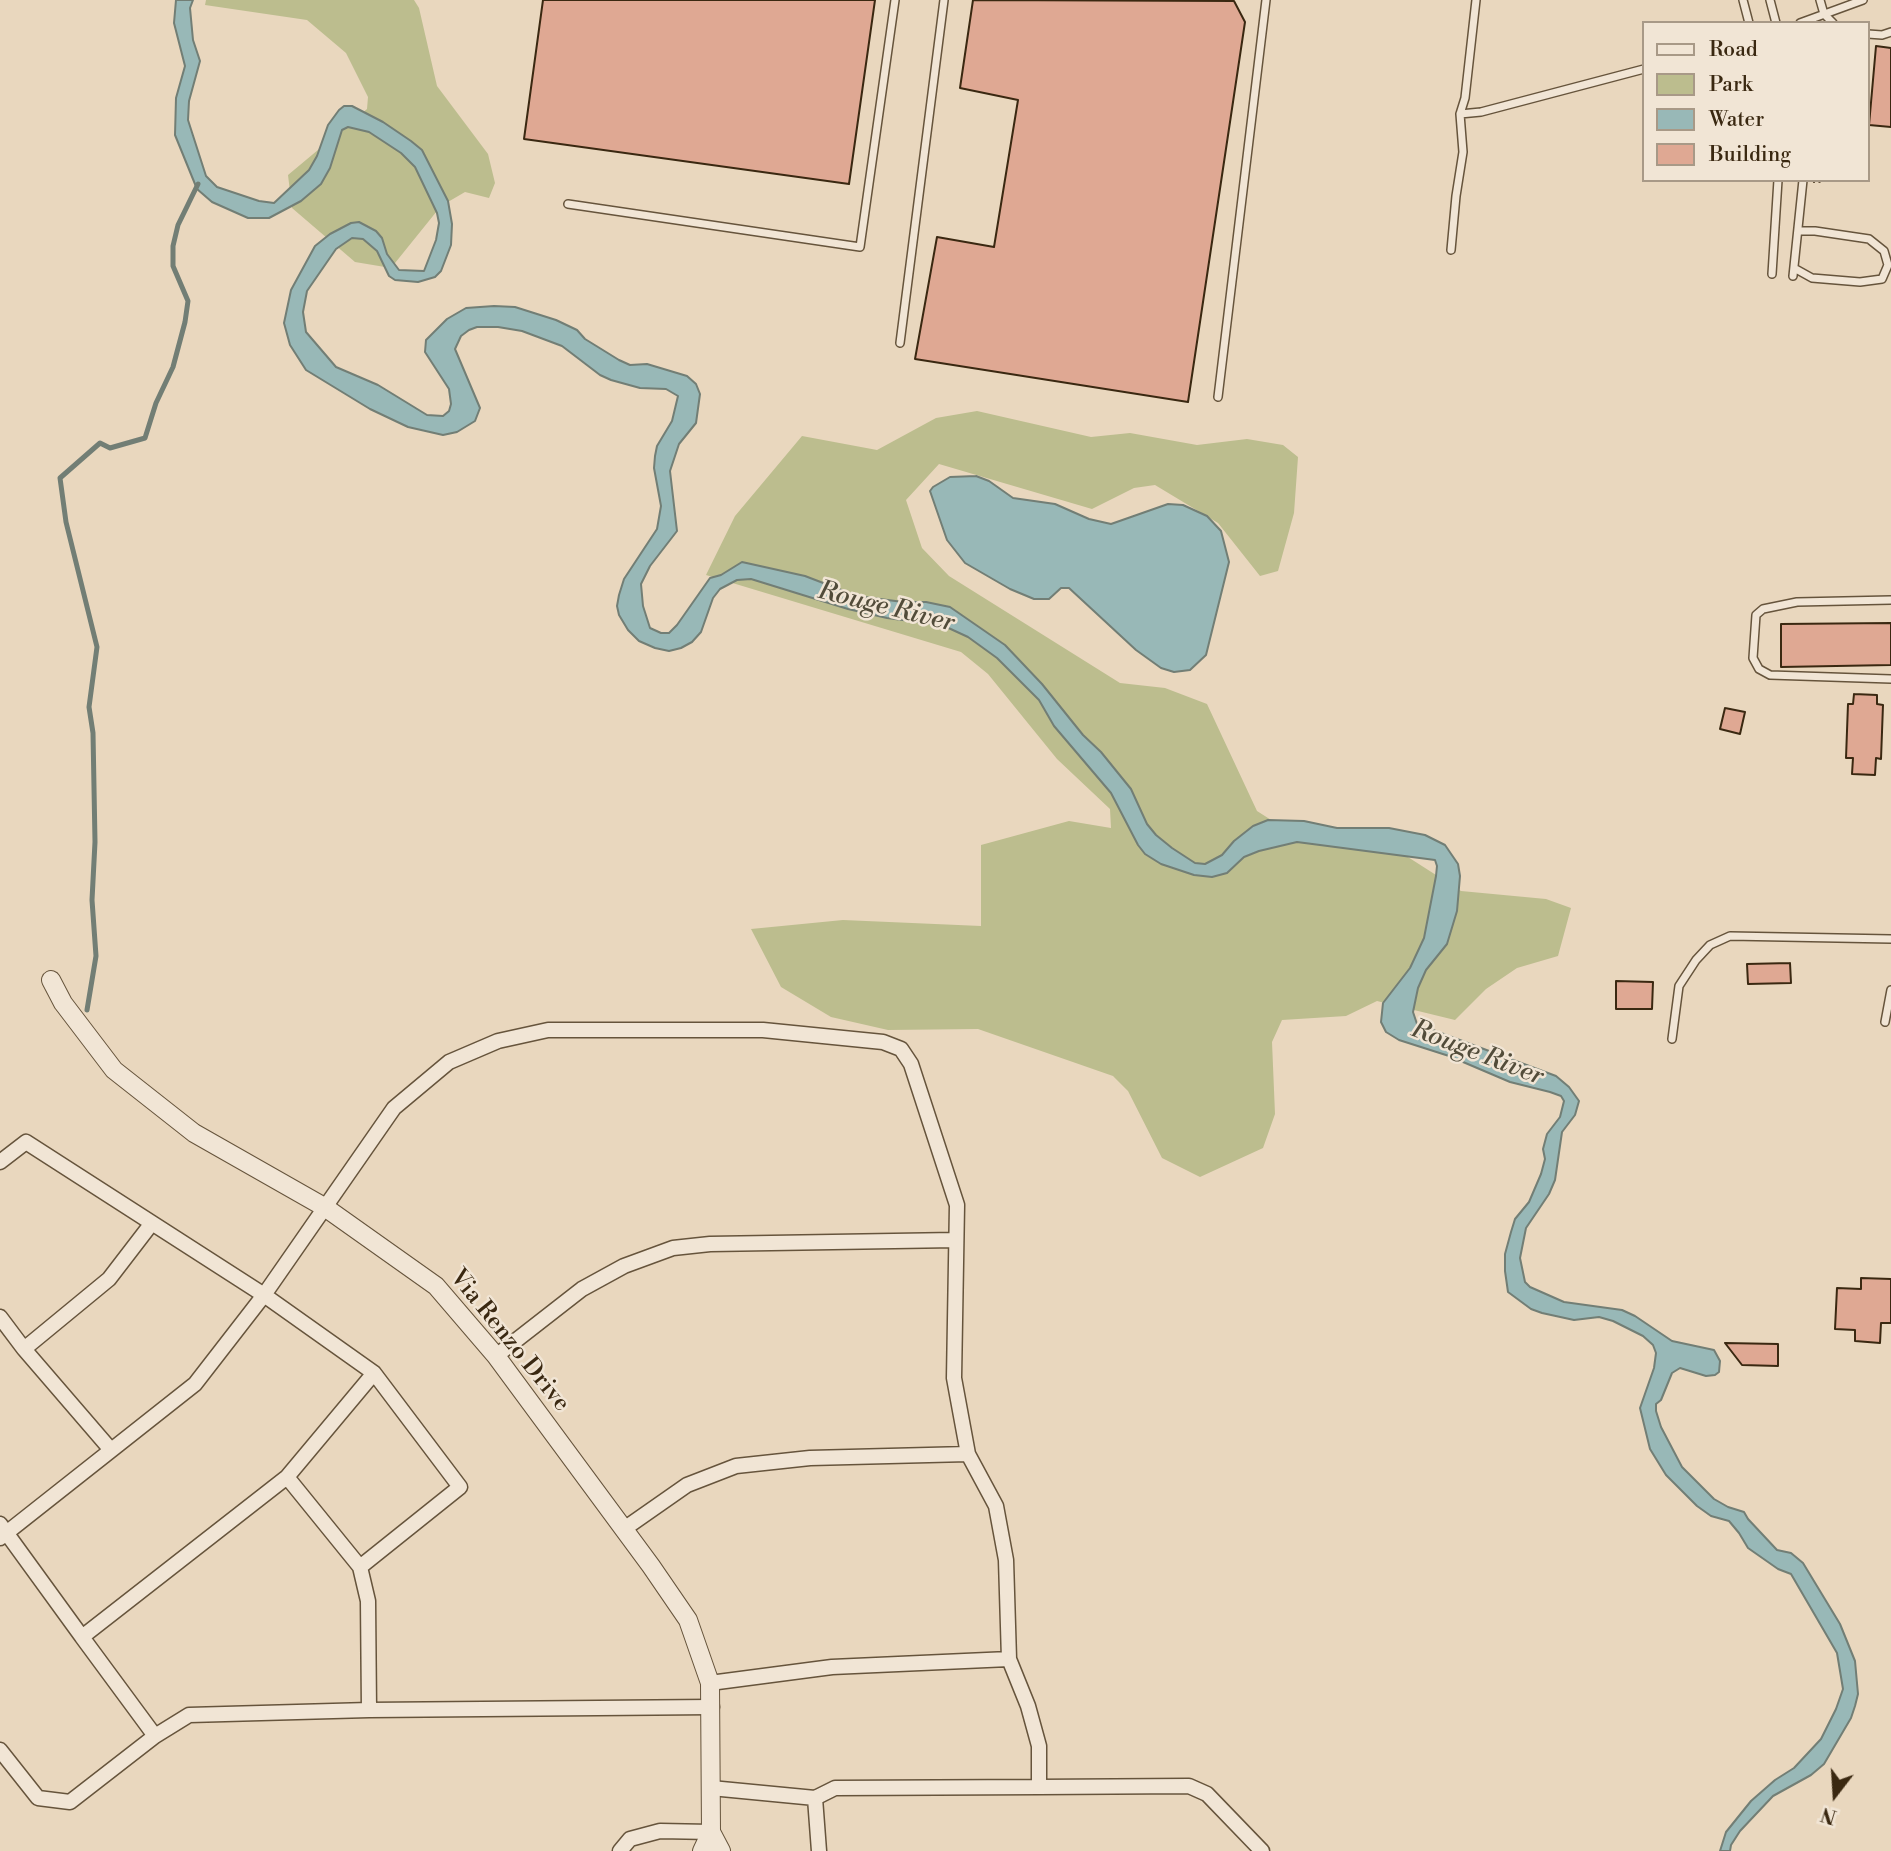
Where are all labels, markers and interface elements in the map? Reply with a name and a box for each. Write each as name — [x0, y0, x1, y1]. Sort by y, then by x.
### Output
legend — [1643, 21, 1870, 182]
text: Road — [1709, 37, 1758, 63]
text: Park — [1709, 72, 1753, 98]
text: Water — [1709, 107, 1764, 133]
text: Building — [1709, 142, 1791, 168]
water label: Rouge River — [815, 576, 957, 640]
water label: Rouge River — [1406, 1014, 1548, 1094]
street label: Via Renzo Drive — [443, 1264, 575, 1418]
north arrow — [1800, 1760, 1870, 1830]
text: N — [1818, 1801, 1840, 1829]

